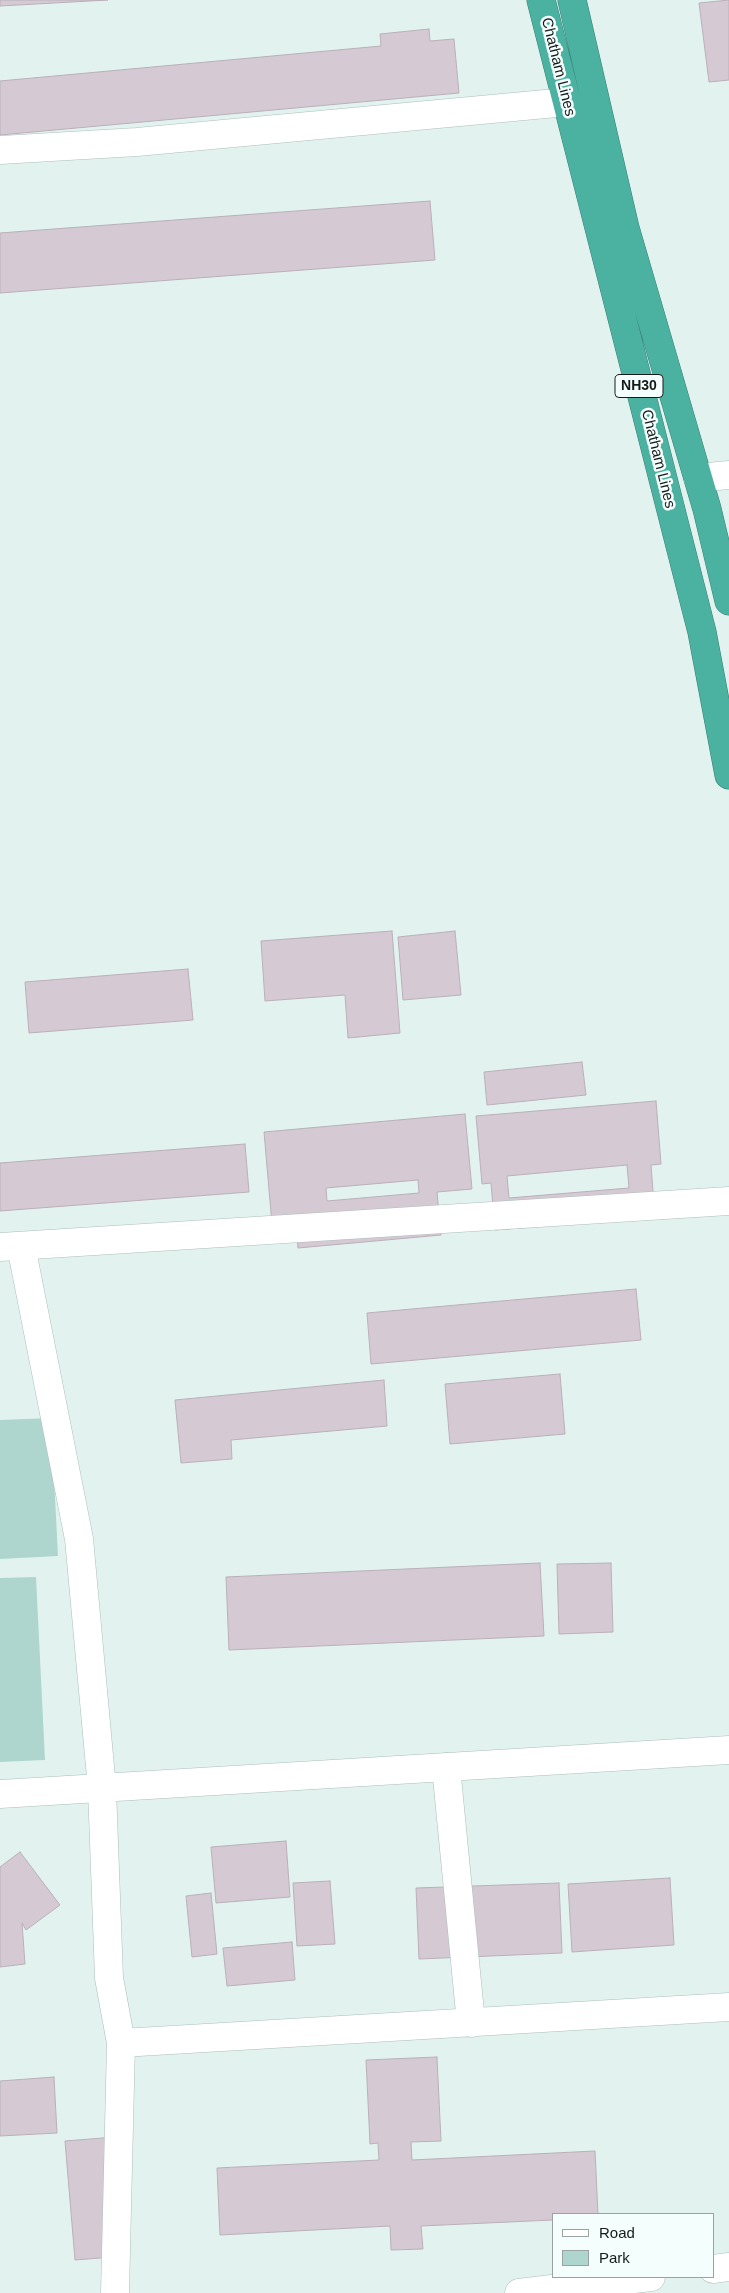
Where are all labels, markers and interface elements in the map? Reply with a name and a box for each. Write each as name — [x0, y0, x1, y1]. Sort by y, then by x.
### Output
street label: Chatham Lines — [537, 16, 579, 118]
road number: NH30 — [615, 374, 663, 398]
street label: Chatham Lines — [637, 408, 679, 510]
legend — [552, 2213, 714, 2278]
text: Road — [599, 2224, 635, 2241]
text: Park — [599, 2249, 630, 2266]

